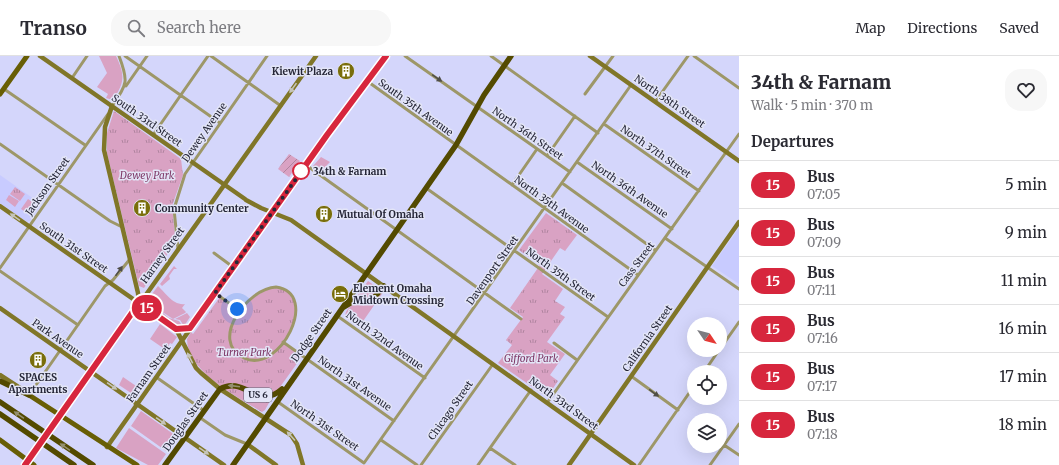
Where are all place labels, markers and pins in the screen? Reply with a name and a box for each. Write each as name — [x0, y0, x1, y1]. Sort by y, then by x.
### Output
building icon: Kiewit Plaza — [336, 61, 356, 81]
place label: Kiewit Plaza — [272, 65, 333, 78]
marker: 34th & Farnam — [292, 162, 310, 180]
place label: 34th & Farnam — [313, 165, 386, 178]
building icon: Community Center — [132, 198, 152, 218]
place label: Community Center — [155, 202, 249, 215]
building icon: Mutual Of Omaha — [314, 204, 334, 224]
place label: Mutual Of Omaha — [337, 208, 424, 221]
place label: Element Omaha Midtown Crossing — [353, 282, 444, 307]
hotel icon: Element Omaha Midtown Crossing — [330, 284, 350, 304]
building icon: SPACES Apartments — [28, 350, 48, 370]
place label: SPACES Apartments — [8, 371, 67, 396]

